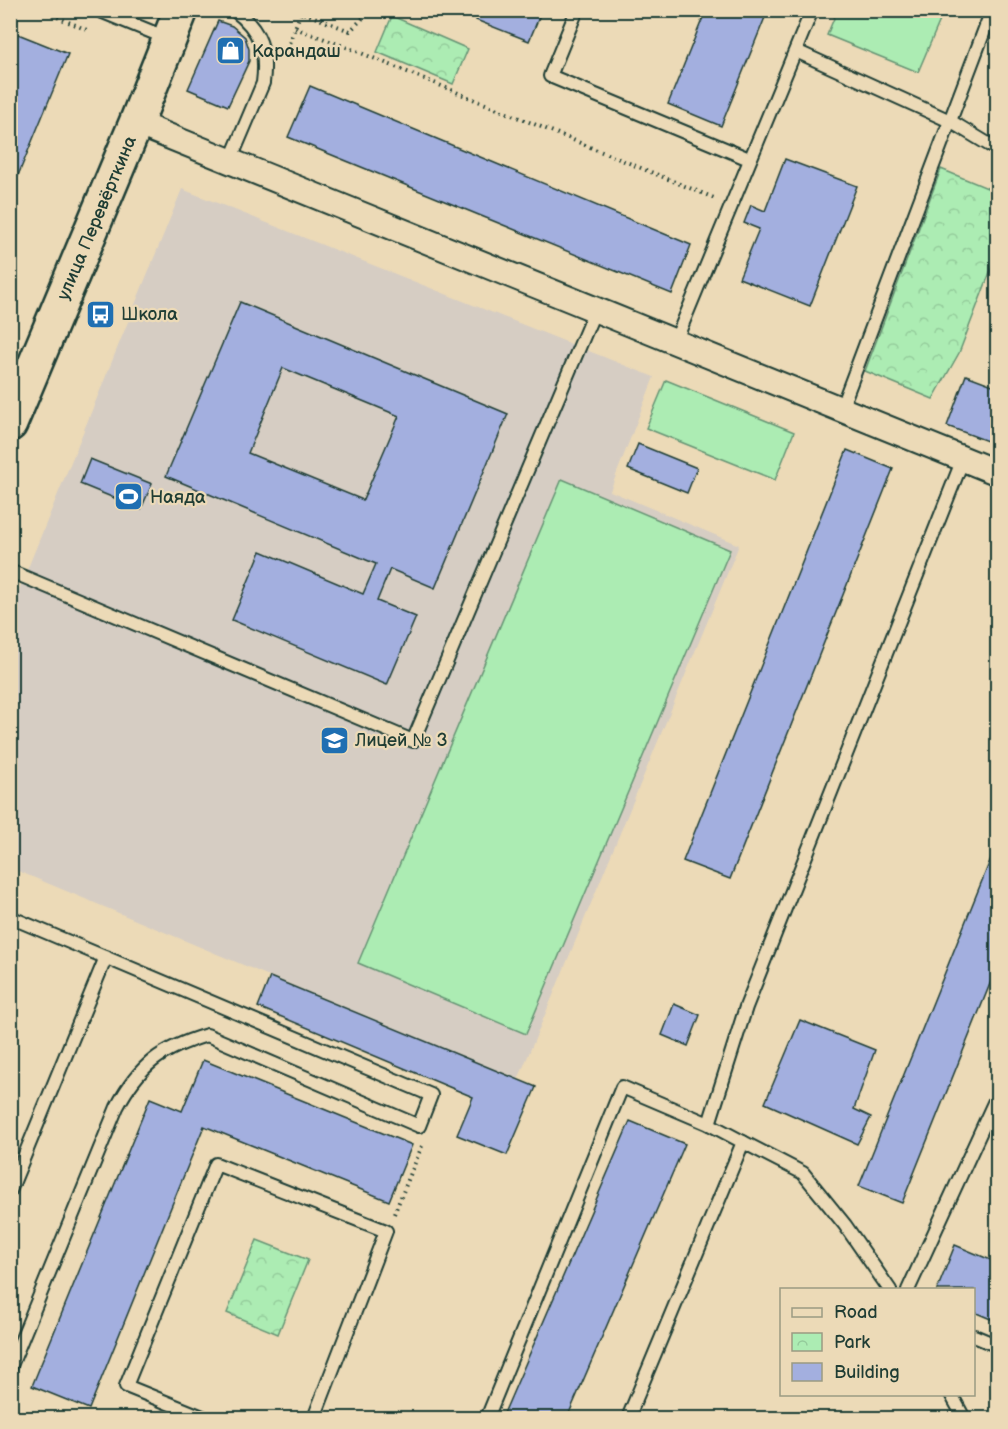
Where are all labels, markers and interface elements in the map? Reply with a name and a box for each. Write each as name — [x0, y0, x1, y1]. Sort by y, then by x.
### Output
shop icon: Карандаш — [215, 35, 247, 67]
place label: Карандаш — [252, 41, 341, 62]
street label: улица Перевёрткина — [53, 132, 141, 303]
bus stop icon: Школа — [84, 298, 116, 330]
place label: Школа — [121, 304, 178, 325]
sports icon: Наяда — [113, 481, 145, 513]
place label: Наяда — [150, 487, 206, 508]
school or university icon: Лицей № 3 — [318, 724, 350, 756]
place label: Лицей № 3 — [354, 730, 448, 751]
legend — [780, 1288, 975, 1396]
text: Road — [834, 1302, 878, 1323]
text: Park — [834, 1332, 870, 1353]
text: Building — [834, 1362, 900, 1383]

